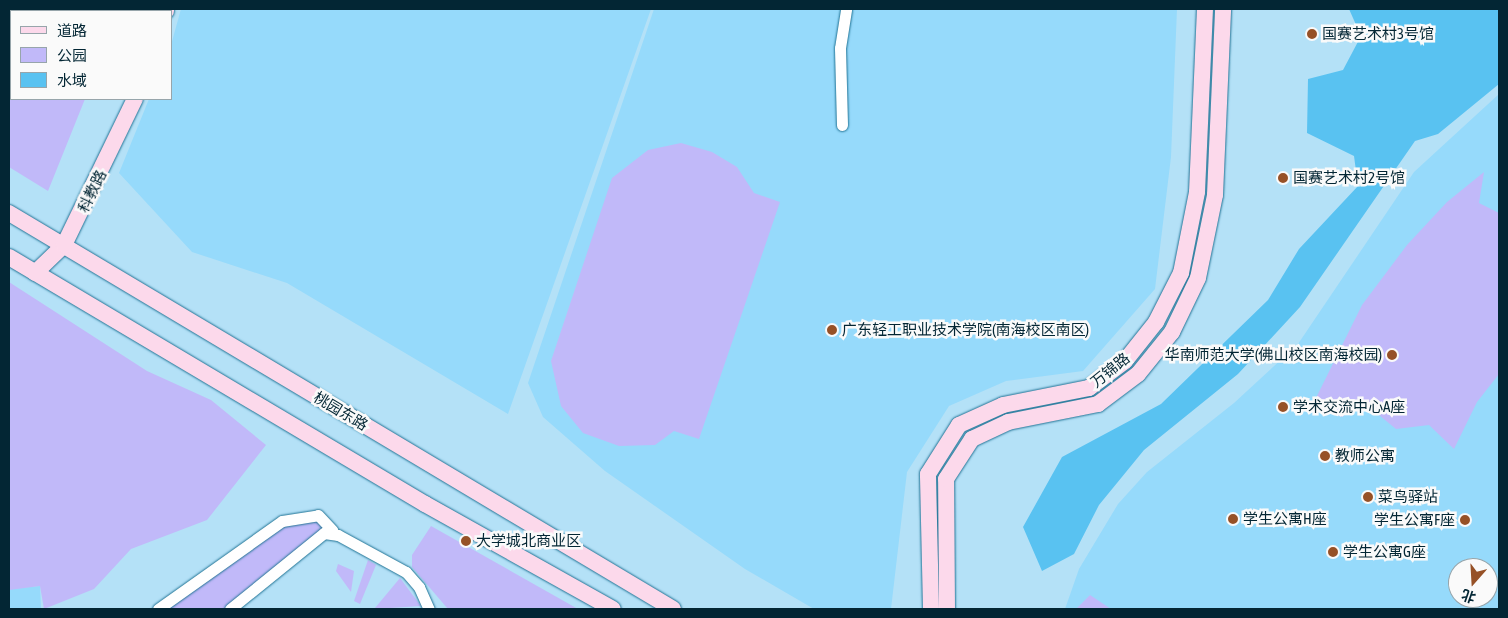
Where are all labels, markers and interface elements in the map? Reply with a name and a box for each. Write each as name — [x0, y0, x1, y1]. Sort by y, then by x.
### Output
legend — [10, 10, 172, 100]
text: 道路 — [57, 22, 87, 39]
place label: 国赛艺术村3号馆 — [1322, 25, 1434, 43]
marker: 国赛艺术村3号馆 — [1306, 28, 1318, 40]
text: 公园 — [57, 47, 87, 64]
text: 水域 — [57, 72, 87, 89]
street label: 科教路 — [74, 167, 110, 215]
place label: 国赛艺术村2号馆 — [1293, 169, 1405, 187]
marker: 国赛艺术村2号馆 — [1277, 172, 1289, 184]
place label: 广东轻工职业技术学院(南海校区南区) — [842, 321, 1089, 339]
marker: 广东轻工职业技术学院(南海校区南区) — [826, 324, 838, 336]
place label: 华南师范大学(佛山校区南海校园) — [1165, 346, 1382, 364]
street label: 万锦路 — [1087, 349, 1133, 391]
marker: 华南师范大学(佛山校区南海校园) — [1386, 349, 1398, 361]
street label: 桃园东路 — [311, 388, 371, 434]
place label: 学术交流中心A座 — [1293, 398, 1405, 416]
marker: 学术交流中心A座 — [1277, 401, 1289, 413]
place label: 教师公寓 — [1335, 447, 1395, 465]
marker: 教师公寓 — [1319, 450, 1331, 462]
place label: 菜鸟驿站 — [1378, 488, 1438, 506]
marker: 菜鸟驿站 — [1362, 491, 1374, 503]
place label: 学生公寓H座 — [1243, 510, 1327, 528]
place label: 学生公寓F座 — [1374, 511, 1455, 529]
marker: 学生公寓H座 — [1227, 513, 1239, 525]
marker: 学生公寓F座 — [1459, 514, 1471, 526]
place label: 大学城北商业区 — [476, 532, 581, 550]
marker: 大学城北商业区 — [460, 535, 472, 547]
place label: 学生公寓G座 — [1343, 543, 1426, 561]
marker: 学生公寓G座 — [1327, 546, 1339, 558]
north arrow — [1448, 558, 1498, 608]
text: 北 — [1459, 586, 1478, 606]

